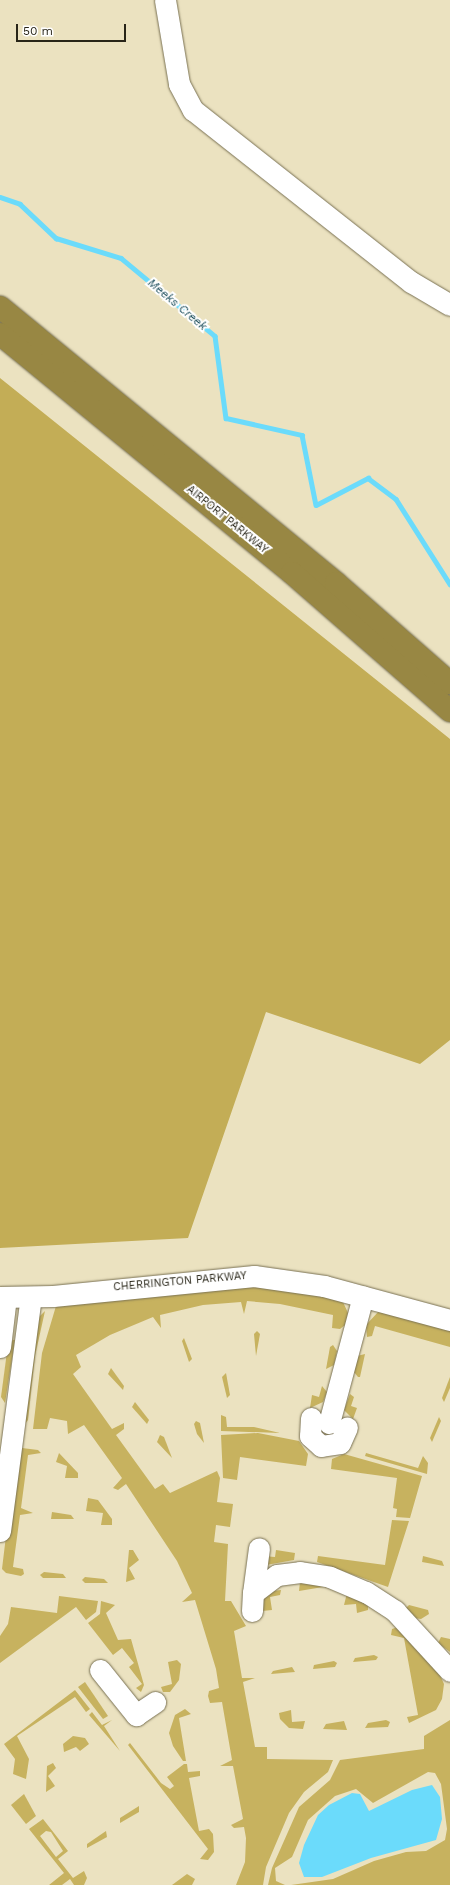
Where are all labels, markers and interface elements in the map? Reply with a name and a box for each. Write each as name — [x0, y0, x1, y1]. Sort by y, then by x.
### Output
scale bar — [18, 16, 128, 42]
text: 50 m — [23, 24, 53, 38]
water label: Meeks Creek — [144, 276, 210, 334]
street label: AIRPORT PARKWAY — [184, 483, 270, 557]
street label: CHERRINGTON PARKWAY — [113, 1270, 247, 1294]

